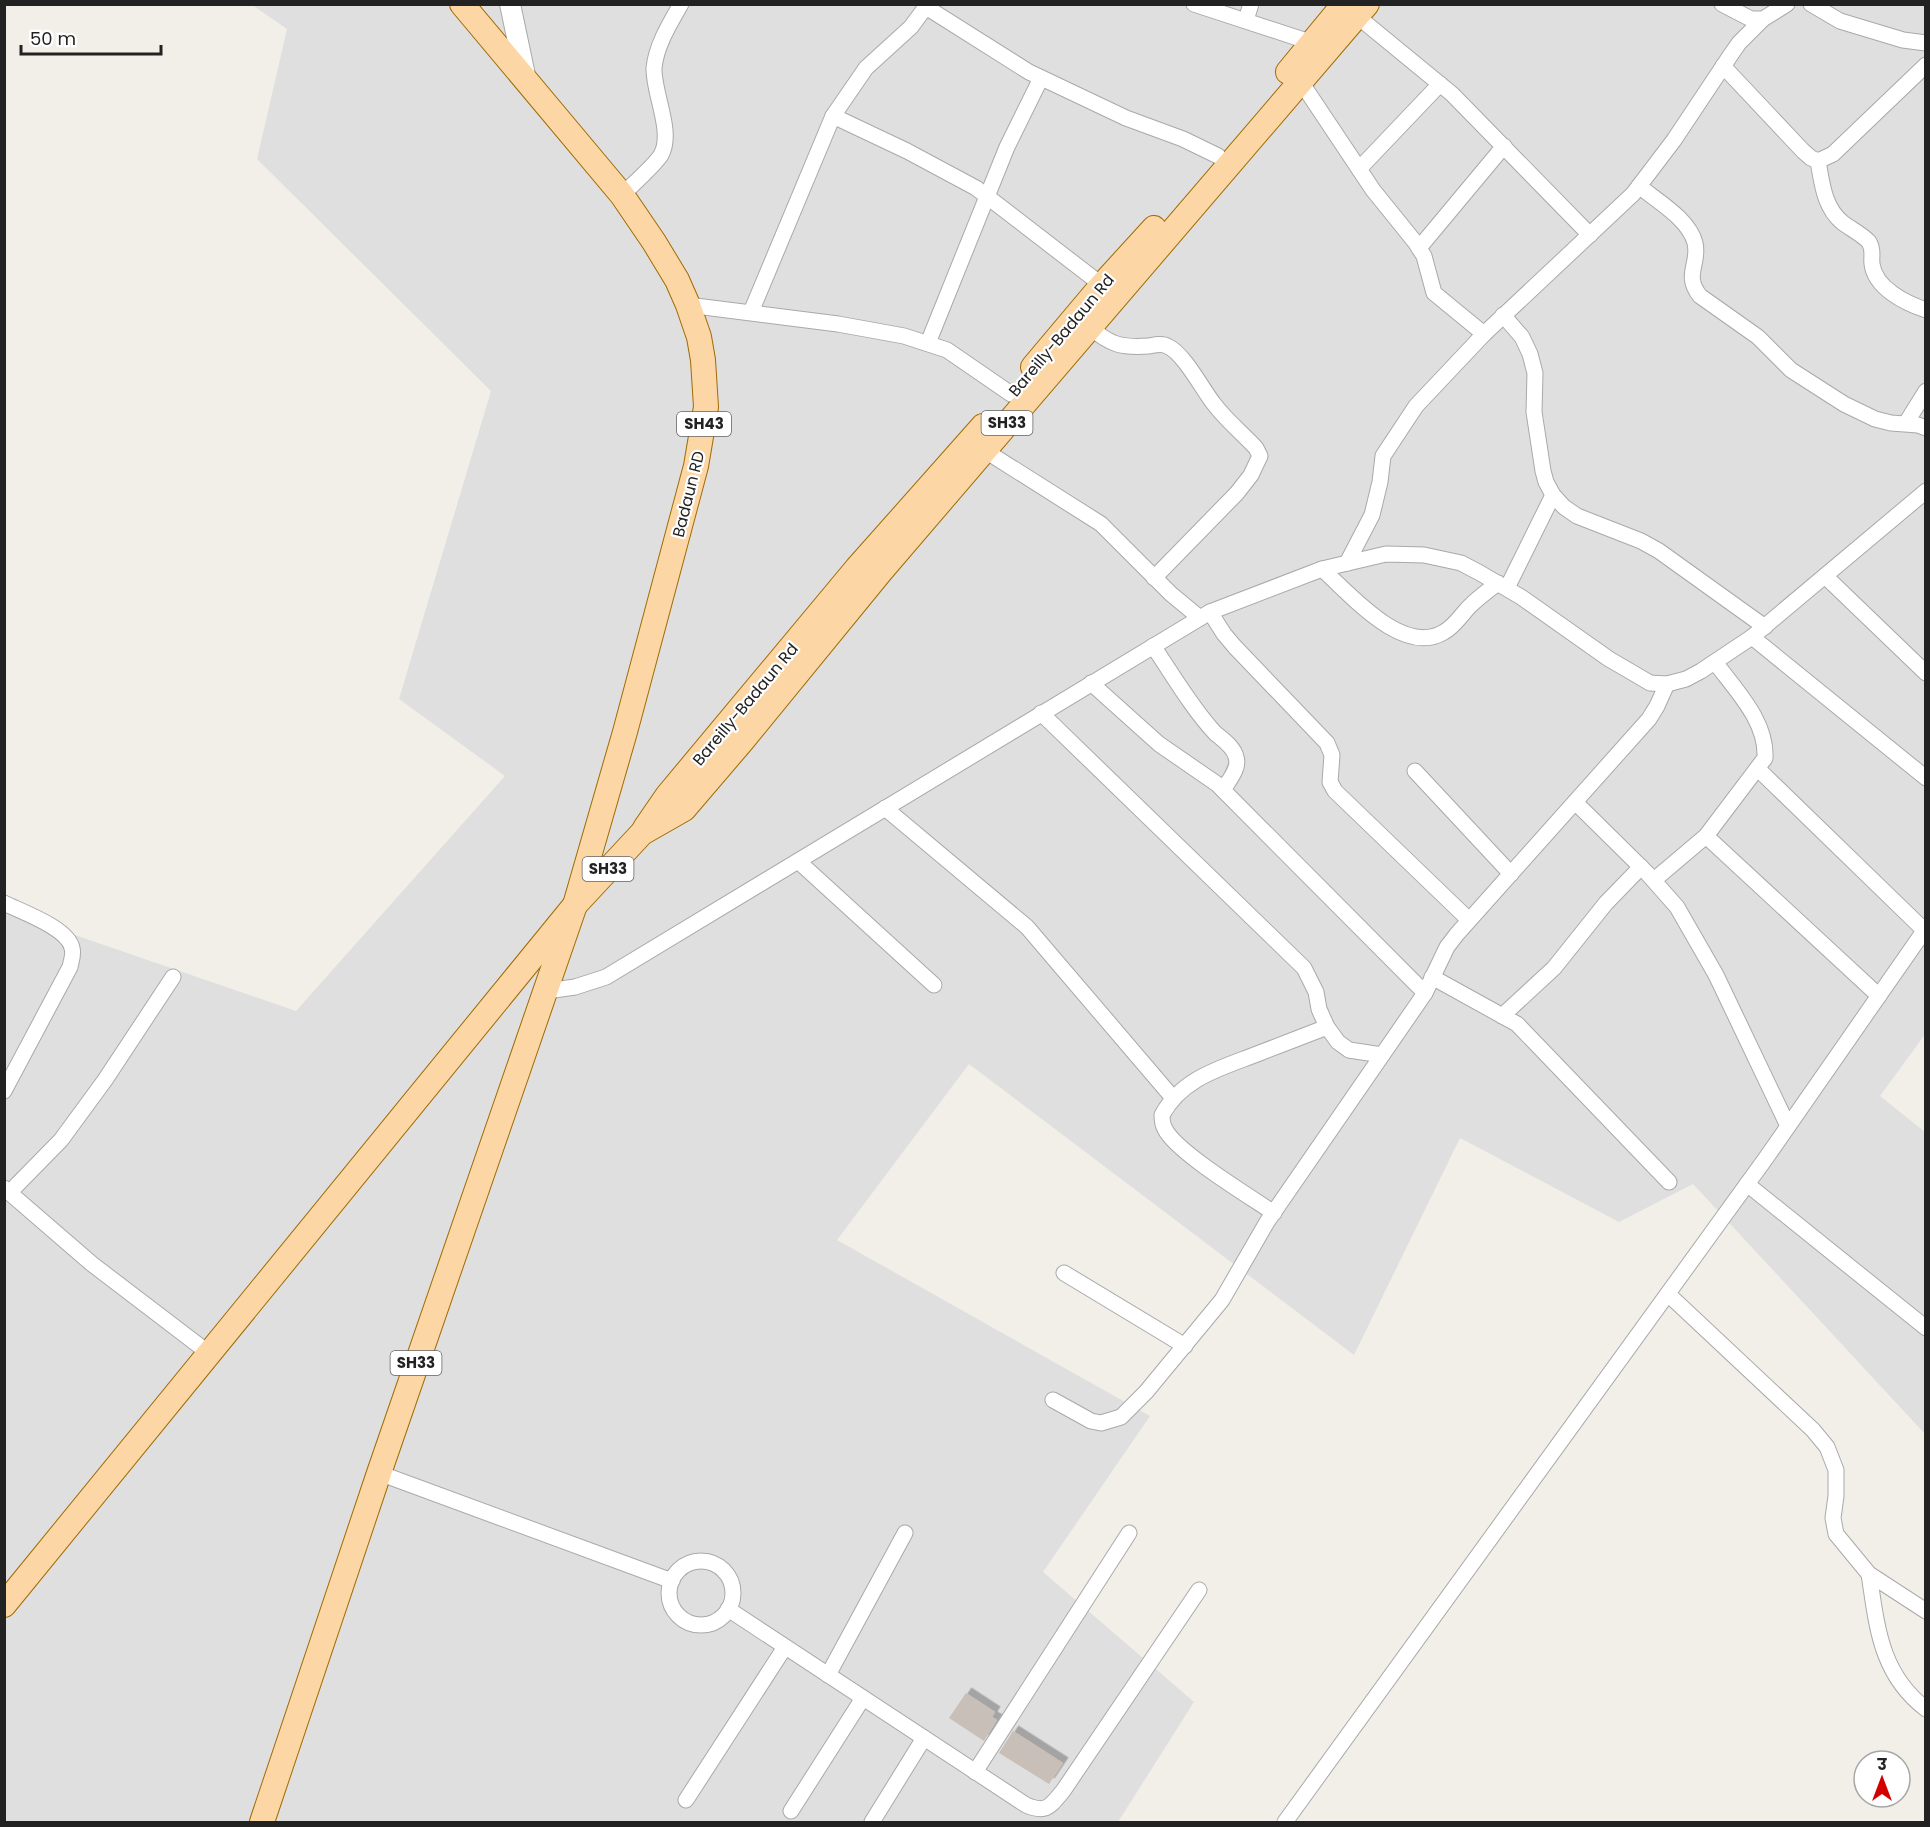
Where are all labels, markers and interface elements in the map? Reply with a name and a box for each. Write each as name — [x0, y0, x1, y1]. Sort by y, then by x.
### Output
scale bar — [21, 18, 160, 56]
text: 50 m — [30, 26, 76, 51]
street label: Bareilly-Badaun Rd — [1003, 269, 1120, 402]
road number: SH33 — [982, 411, 1032, 435]
road number: SH43 — [677, 412, 731, 436]
street label: Badaun RD — [667, 449, 710, 540]
street label: Bareilly-Badaun Rd — [687, 638, 804, 771]
road number: SH33 — [582, 857, 634, 881]
road number: SH33 — [390, 1351, 442, 1375]
north arrow — [1852, 1749, 1912, 1809]
text: उ — [1876, 1753, 1887, 1776]

